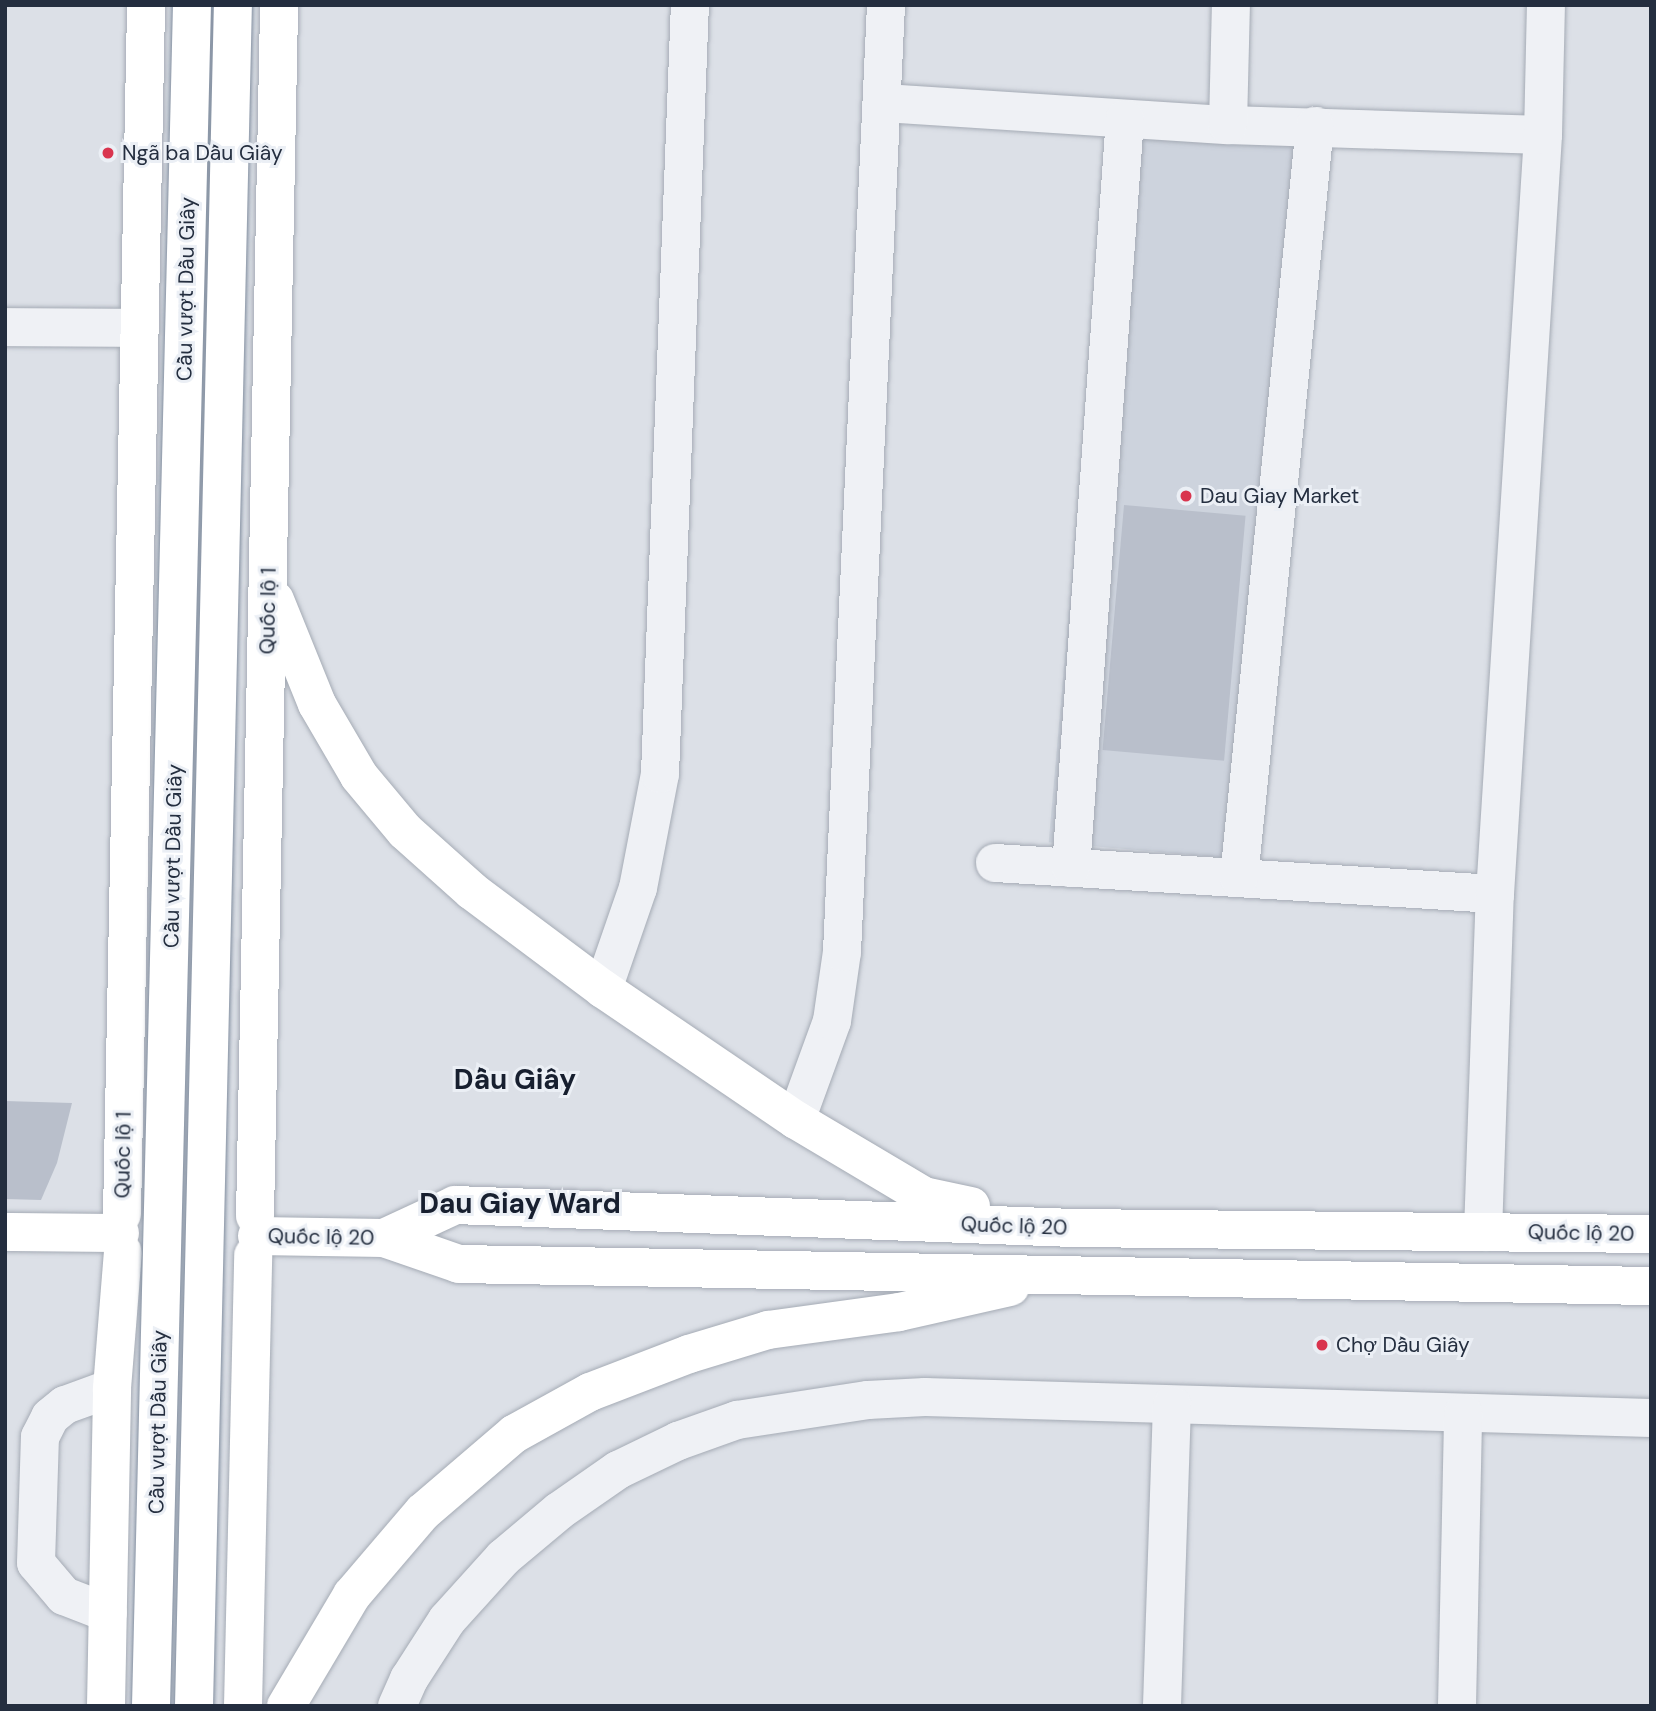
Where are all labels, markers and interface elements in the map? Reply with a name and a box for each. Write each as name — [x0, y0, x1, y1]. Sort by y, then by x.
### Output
place label: Ngã ba Dầu Giây — [122, 140, 283, 166]
marker: Ngã ba Dầu Giây — [100, 145, 116, 161]
street label: Cầu vượt Dầu Giây — [172, 197, 200, 381]
place label: Dau Giay Market — [1200, 483, 1359, 509]
marker: Dau Giay Market — [1178, 488, 1194, 504]
street label: Quốc lộ 1 — [255, 567, 281, 655]
street label: Cầu vượt Dầu Giây — [159, 764, 187, 948]
district label: Dầu Giây — [454, 1063, 576, 1097]
street label: Quốc lộ 1 — [110, 1111, 136, 1199]
district label: Dau Giay Ward — [419, 1187, 621, 1221]
street label: Quốc lộ 20 — [960, 1212, 1068, 1240]
street label: Quốc lộ 20 — [1528, 1219, 1634, 1247]
street label: Quốc lộ 20 — [268, 1223, 374, 1251]
street label: Cầu vượt Dầu Giây — [144, 1330, 172, 1514]
place label: Chợ Dầu Giây — [1336, 1332, 1470, 1358]
marker: Chợ Dầu Giây — [1314, 1337, 1330, 1353]

